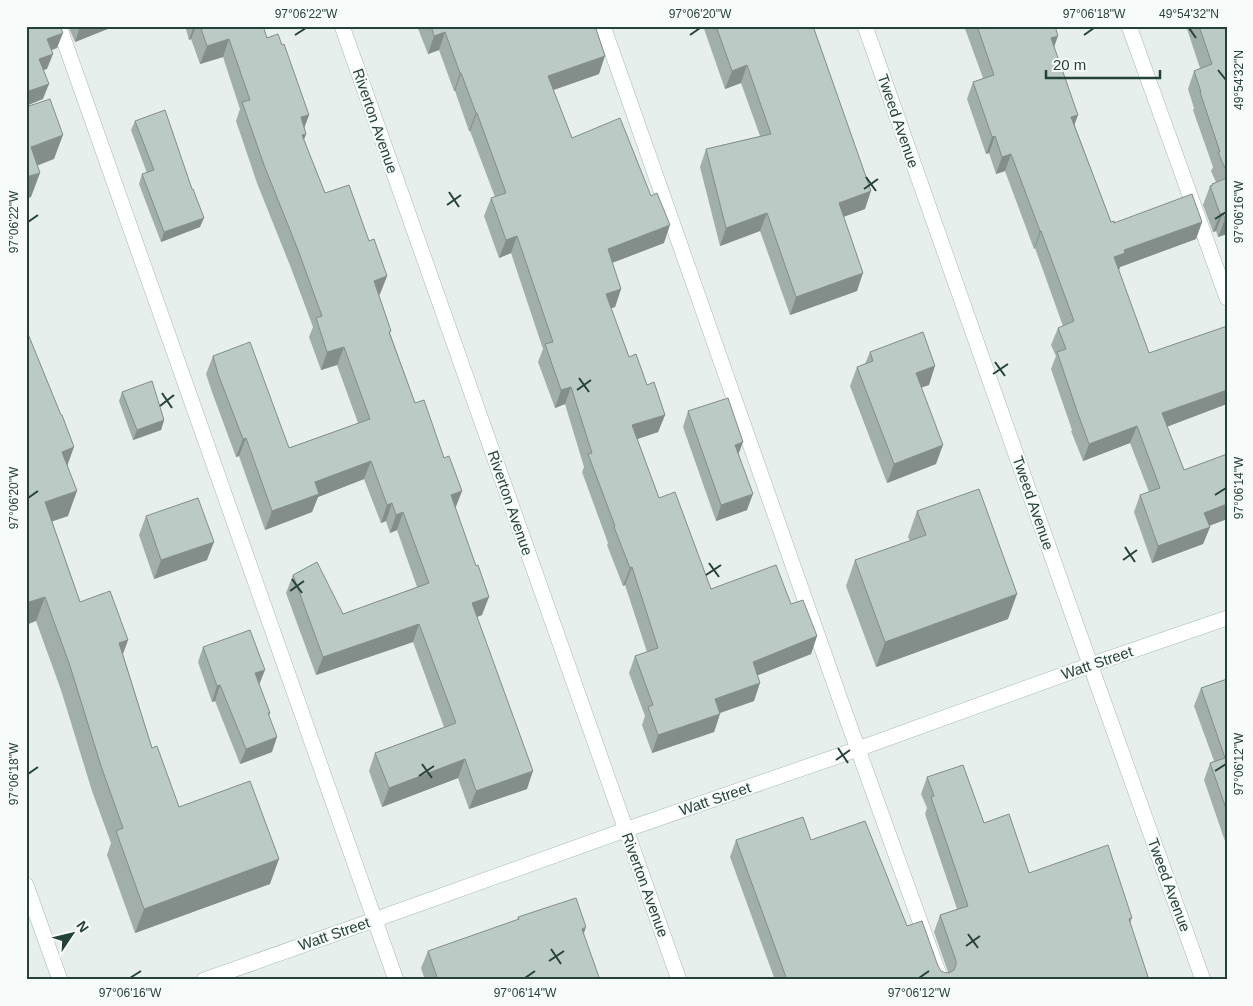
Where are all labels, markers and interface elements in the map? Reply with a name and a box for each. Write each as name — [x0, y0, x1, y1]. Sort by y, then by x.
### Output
text: 97°06'22"W — [275, 7, 338, 21]
text: 97°06'20"W — [669, 7, 732, 21]
text: 97°06'18"W — [1063, 7, 1126, 21]
text: 49°54'32"N — [1159, 7, 1219, 21]
scale bar — [1046, 48, 1159, 80]
text: 49°54'32"N — [1232, 50, 1246, 110]
text: 20 m — [1053, 56, 1086, 73]
street label: Riverton Avenue — [350, 66, 401, 176]
street label: Tweed Avenue — [874, 72, 922, 170]
text: 97°06'16"W — [1232, 180, 1246, 243]
text: 97°06'22"W — [7, 190, 21, 253]
street label: Riverton Avenue — [485, 448, 536, 558]
street label: Tweed Avenue — [1009, 454, 1057, 552]
text: 97°06'14"W — [1232, 456, 1246, 519]
text: 97°06'20"W — [7, 466, 21, 529]
street label: Watt Street — [1059, 642, 1136, 683]
text: 97°06'12"W — [1232, 732, 1246, 795]
text: 97°06'18"W — [7, 742, 21, 805]
street label: Watt Street — [677, 778, 754, 819]
street label: Riverton Avenue — [619, 830, 672, 939]
street label: Tweed Avenue — [1145, 836, 1194, 934]
north arrow — [48, 908, 98, 958]
street label: Watt Street — [296, 913, 373, 954]
text: N — [73, 918, 92, 935]
text: 97°06'16"W — [99, 986, 162, 1000]
text: 97°06'14"W — [494, 986, 557, 1000]
text: 97°06'12"W — [888, 986, 951, 1000]

